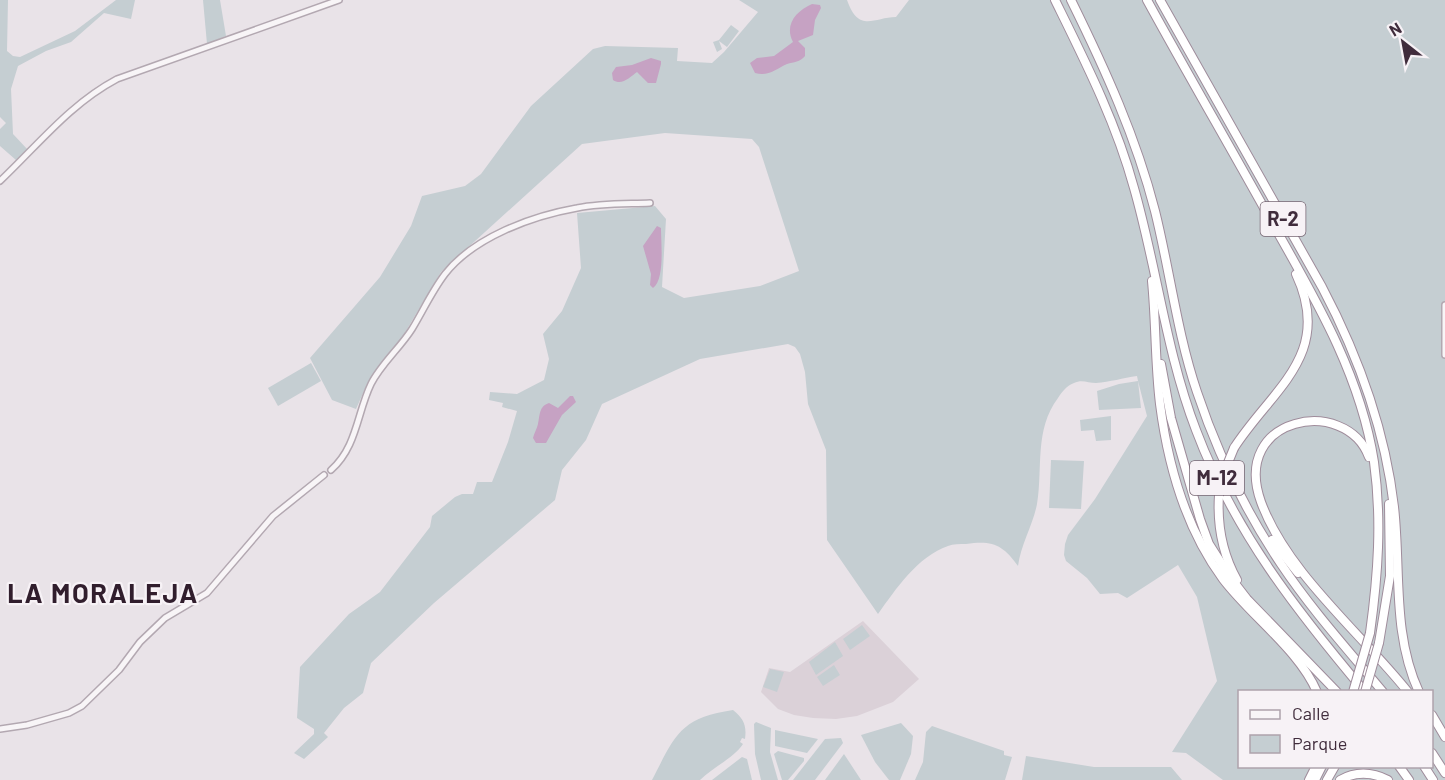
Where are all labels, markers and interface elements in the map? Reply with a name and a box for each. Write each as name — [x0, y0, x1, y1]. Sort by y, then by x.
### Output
north arrow — [1373, 12, 1433, 72]
text: N — [1386, 18, 1404, 40]
road number: R-2 — [1260, 202, 1306, 236]
road number: M-12 — [1190, 461, 1244, 495]
district label: LA MORALEJA — [7, 576, 199, 608]
legend — [1238, 690, 1433, 768]
text: Calle — [1292, 702, 1330, 724]
text: Parque — [1292, 732, 1347, 754]

